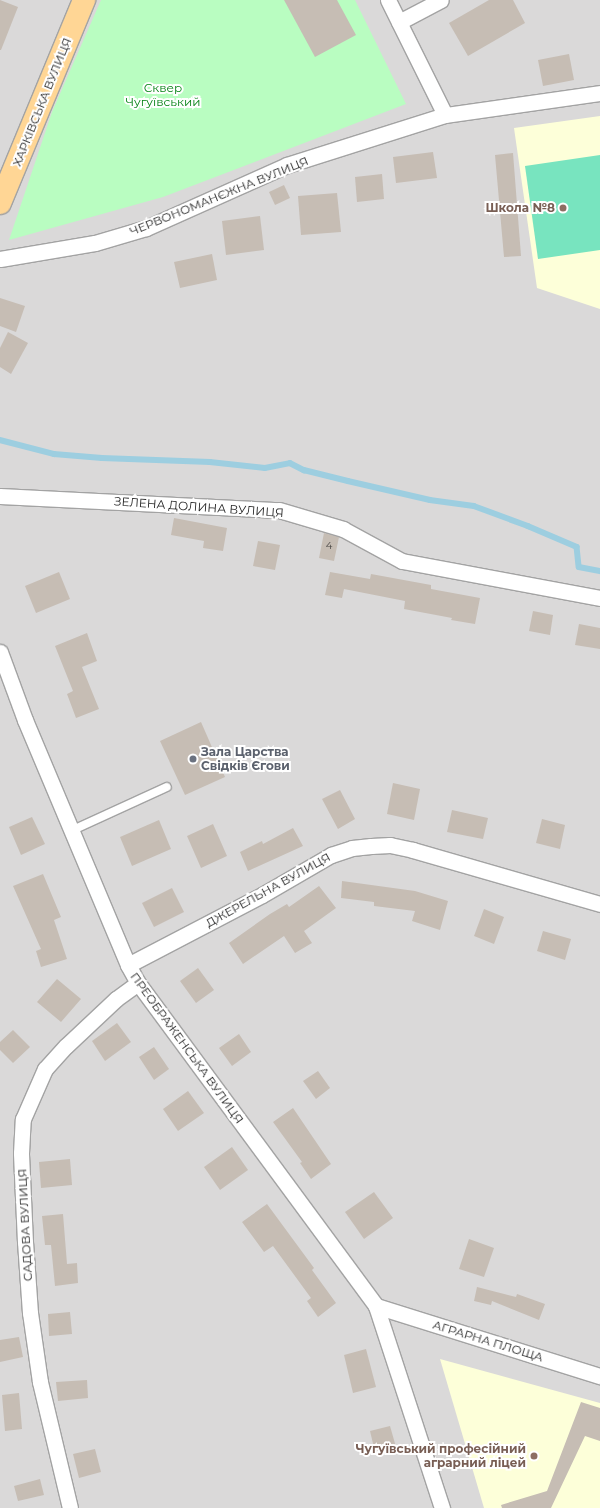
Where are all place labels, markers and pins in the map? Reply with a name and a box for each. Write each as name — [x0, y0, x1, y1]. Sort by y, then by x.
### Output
place label: Школа №8 — [485, 201, 555, 215]
marker: Школа №8 — [558, 203, 568, 213]
place label: Зала Царства Свідків Єгови — [201, 745, 290, 773]
marker: Зала Царства Свідків Єгови — [188, 754, 198, 764]
place label: Чугуївський професійний аграрний ліцей — [356, 1442, 526, 1470]
marker: Чугуївський професійний аграрний ліцей — [529, 1451, 539, 1461]

